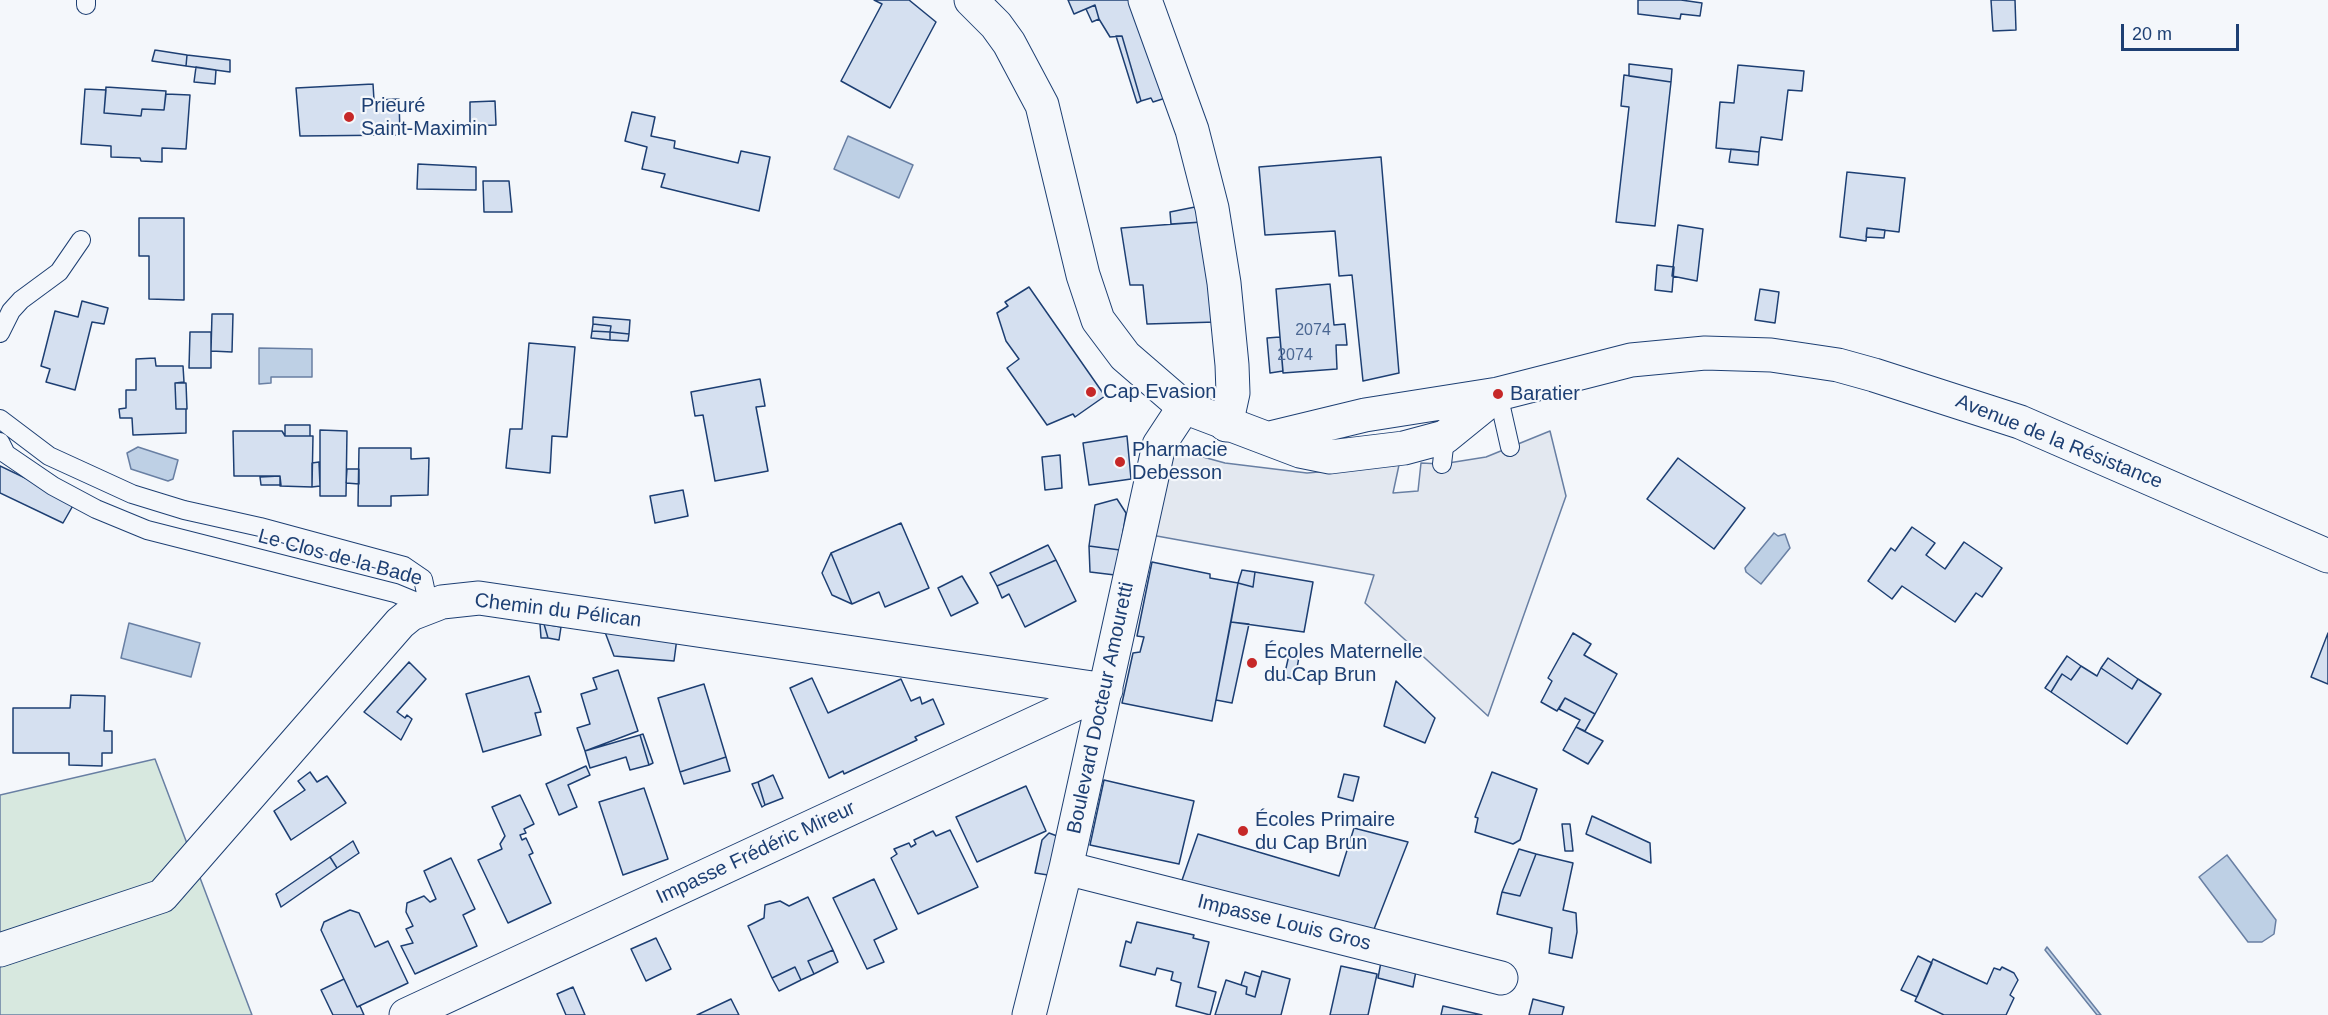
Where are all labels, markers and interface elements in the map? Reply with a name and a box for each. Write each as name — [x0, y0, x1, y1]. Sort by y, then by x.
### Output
scale bar — [2124, 12, 2242, 50]
text: 20 m — [2132, 24, 2172, 44]
place label: Prieuré Saint-Maximin — [361, 94, 488, 141]
marker: Prieuré Saint-Maximin — [342, 110, 356, 124]
house number: 2074 — [1295, 321, 1331, 341]
house number: 2074 — [1277, 346, 1313, 366]
place label: Cap Evasion — [1103, 380, 1216, 404]
place label: Baratier — [1510, 382, 1580, 406]
marker: Cap Evasion — [1084, 385, 1098, 399]
marker: Baratier — [1491, 387, 1505, 401]
street label: Avenue de la Résistance — [1952, 390, 2166, 494]
place label: Pharmacie Debesson — [1132, 438, 1228, 485]
marker: Pharmacie Debesson — [1113, 455, 1127, 469]
street label: Le Clos de la Bade — [255, 525, 425, 591]
street label: Boulevard Docteur Amouretti — [1063, 580, 1139, 836]
street label: Chemin du Pélican — [473, 589, 643, 633]
place label: Écoles Maternelle du Cap Brun — [1264, 640, 1423, 687]
marker: Écoles Maternelle du Cap Brun — [1245, 656, 1259, 670]
street label: Impasse Frédéric Mireur — [653, 796, 859, 910]
place label: Écoles Primaire du Cap Brun — [1255, 808, 1395, 855]
marker: Écoles Primaire du Cap Brun — [1236, 824, 1250, 838]
street label: Impasse Louis Gros — [1195, 890, 1373, 956]

